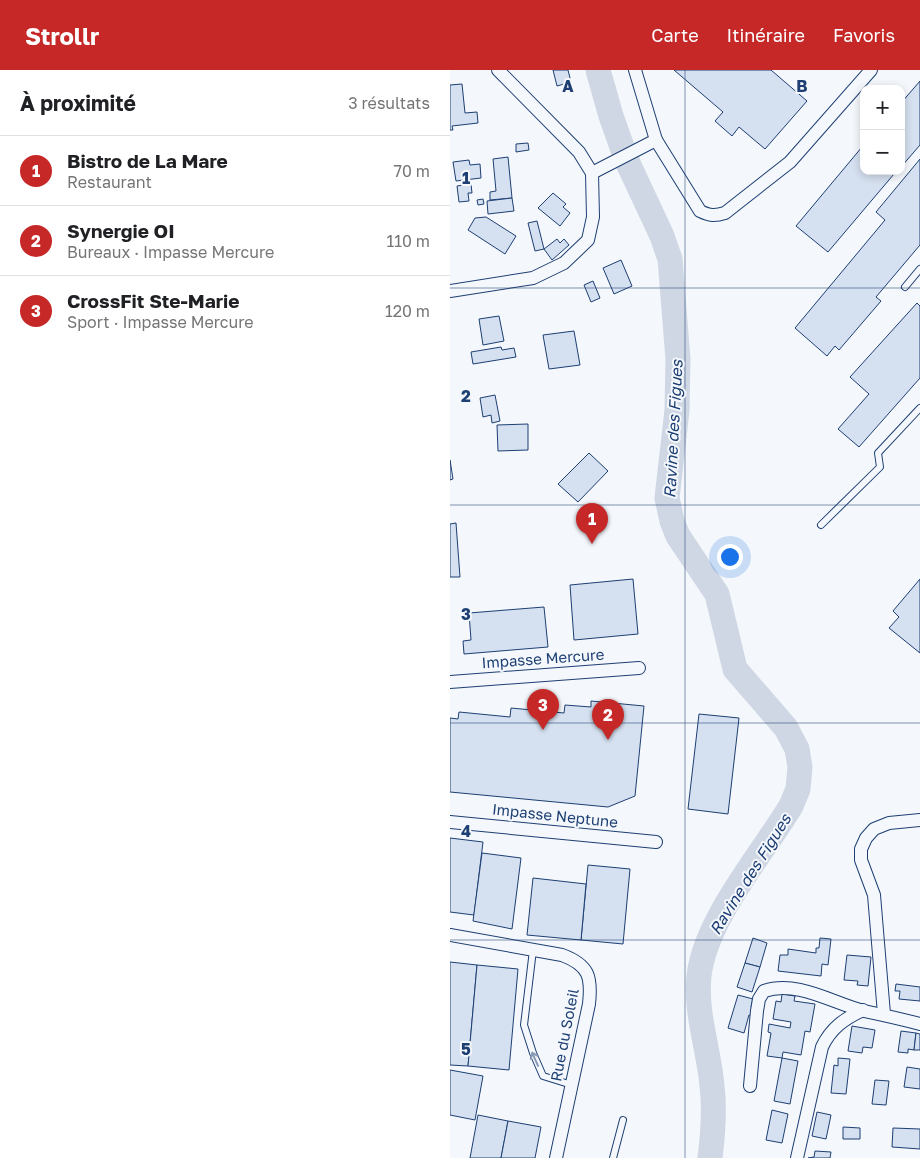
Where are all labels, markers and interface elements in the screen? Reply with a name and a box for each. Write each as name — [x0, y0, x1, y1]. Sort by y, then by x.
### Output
text: Strollr — [25, 21, 99, 50]
text: Carte — [651, 24, 699, 46]
text: Itinéraire — [727, 24, 805, 46]
text: Favoris — [833, 24, 895, 46]
text: A — [562, 76, 574, 96]
text: B — [796, 76, 808, 96]
map controls — [860, 85, 905, 175]
button: + — [860, 85, 905, 130]
text: À proximité — [20, 90, 136, 116]
text: 3 résultats — [348, 93, 430, 113]
button: − — [860, 130, 905, 175]
text: Bistro de La Mare — [67, 149, 228, 172]
text: 1 — [32, 161, 40, 181]
text: 70 m — [393, 161, 430, 181]
text: 1 — [462, 168, 470, 188]
text: Restaurant — [67, 172, 152, 192]
text: Synergie OI — [67, 219, 175, 242]
text: 2 — [31, 231, 41, 251]
text: 110 m — [386, 231, 430, 251]
text: Bureaux · Impasse Mercure — [67, 242, 274, 262]
text: CrossFit Ste-Marie — [67, 289, 239, 312]
text: 3 — [31, 301, 41, 321]
text: 120 m — [385, 301, 430, 321]
text: Sport · Impasse Mercure — [67, 312, 254, 332]
water label: Ravine des Figues — [659, 358, 687, 499]
text: 2 — [461, 386, 471, 406]
pin: 1 — [576, 503, 608, 544]
your location — [717, 544, 743, 570]
text: 3 — [461, 604, 471, 624]
street label: Impasse Mercure — [481, 645, 605, 671]
pin: 3 — [527, 689, 559, 730]
pin: 2 — [592, 699, 624, 740]
street label: Impasse Neptune — [491, 799, 619, 831]
water label: Ravine des Figues — [705, 809, 796, 938]
text: 4 — [461, 821, 471, 841]
street label: Rue du Soleil — [546, 987, 582, 1083]
text: 5 — [461, 1039, 471, 1059]
one-way arrow — [530, 1052, 540, 1067]

